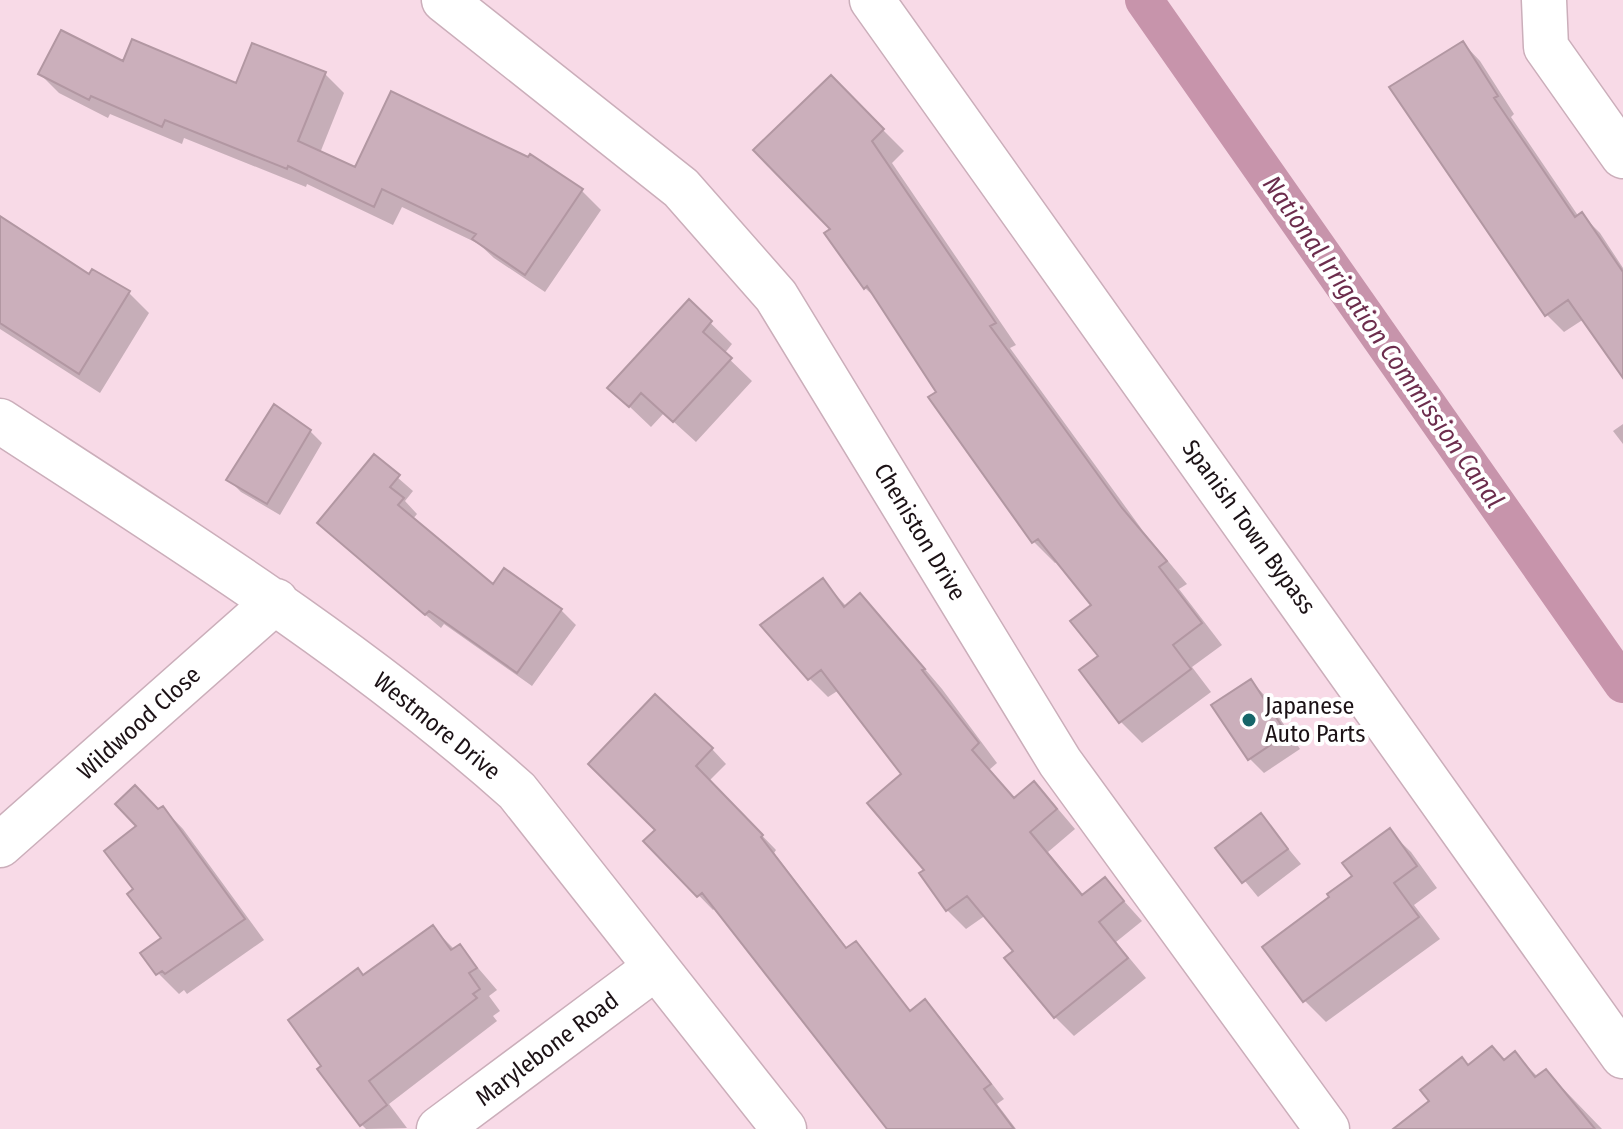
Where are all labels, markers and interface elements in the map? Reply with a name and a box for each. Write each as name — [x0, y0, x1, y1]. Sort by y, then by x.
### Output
water label: National Irrigation Commission Canal — [1256, 170, 1510, 514]
street label: Spanish Town Bypass — [1177, 435, 1321, 619]
street label: Cheniston Drive — [868, 459, 972, 605]
street label: Wildwood Close — [72, 661, 206, 785]
street label: Westmore Drive — [368, 666, 506, 786]
place label: Japanese Auto Parts — [1265, 692, 1365, 748]
marker: Japanese Auto Parts — [1240, 711, 1258, 729]
street label: Marylebone Road — [470, 986, 624, 1112]

